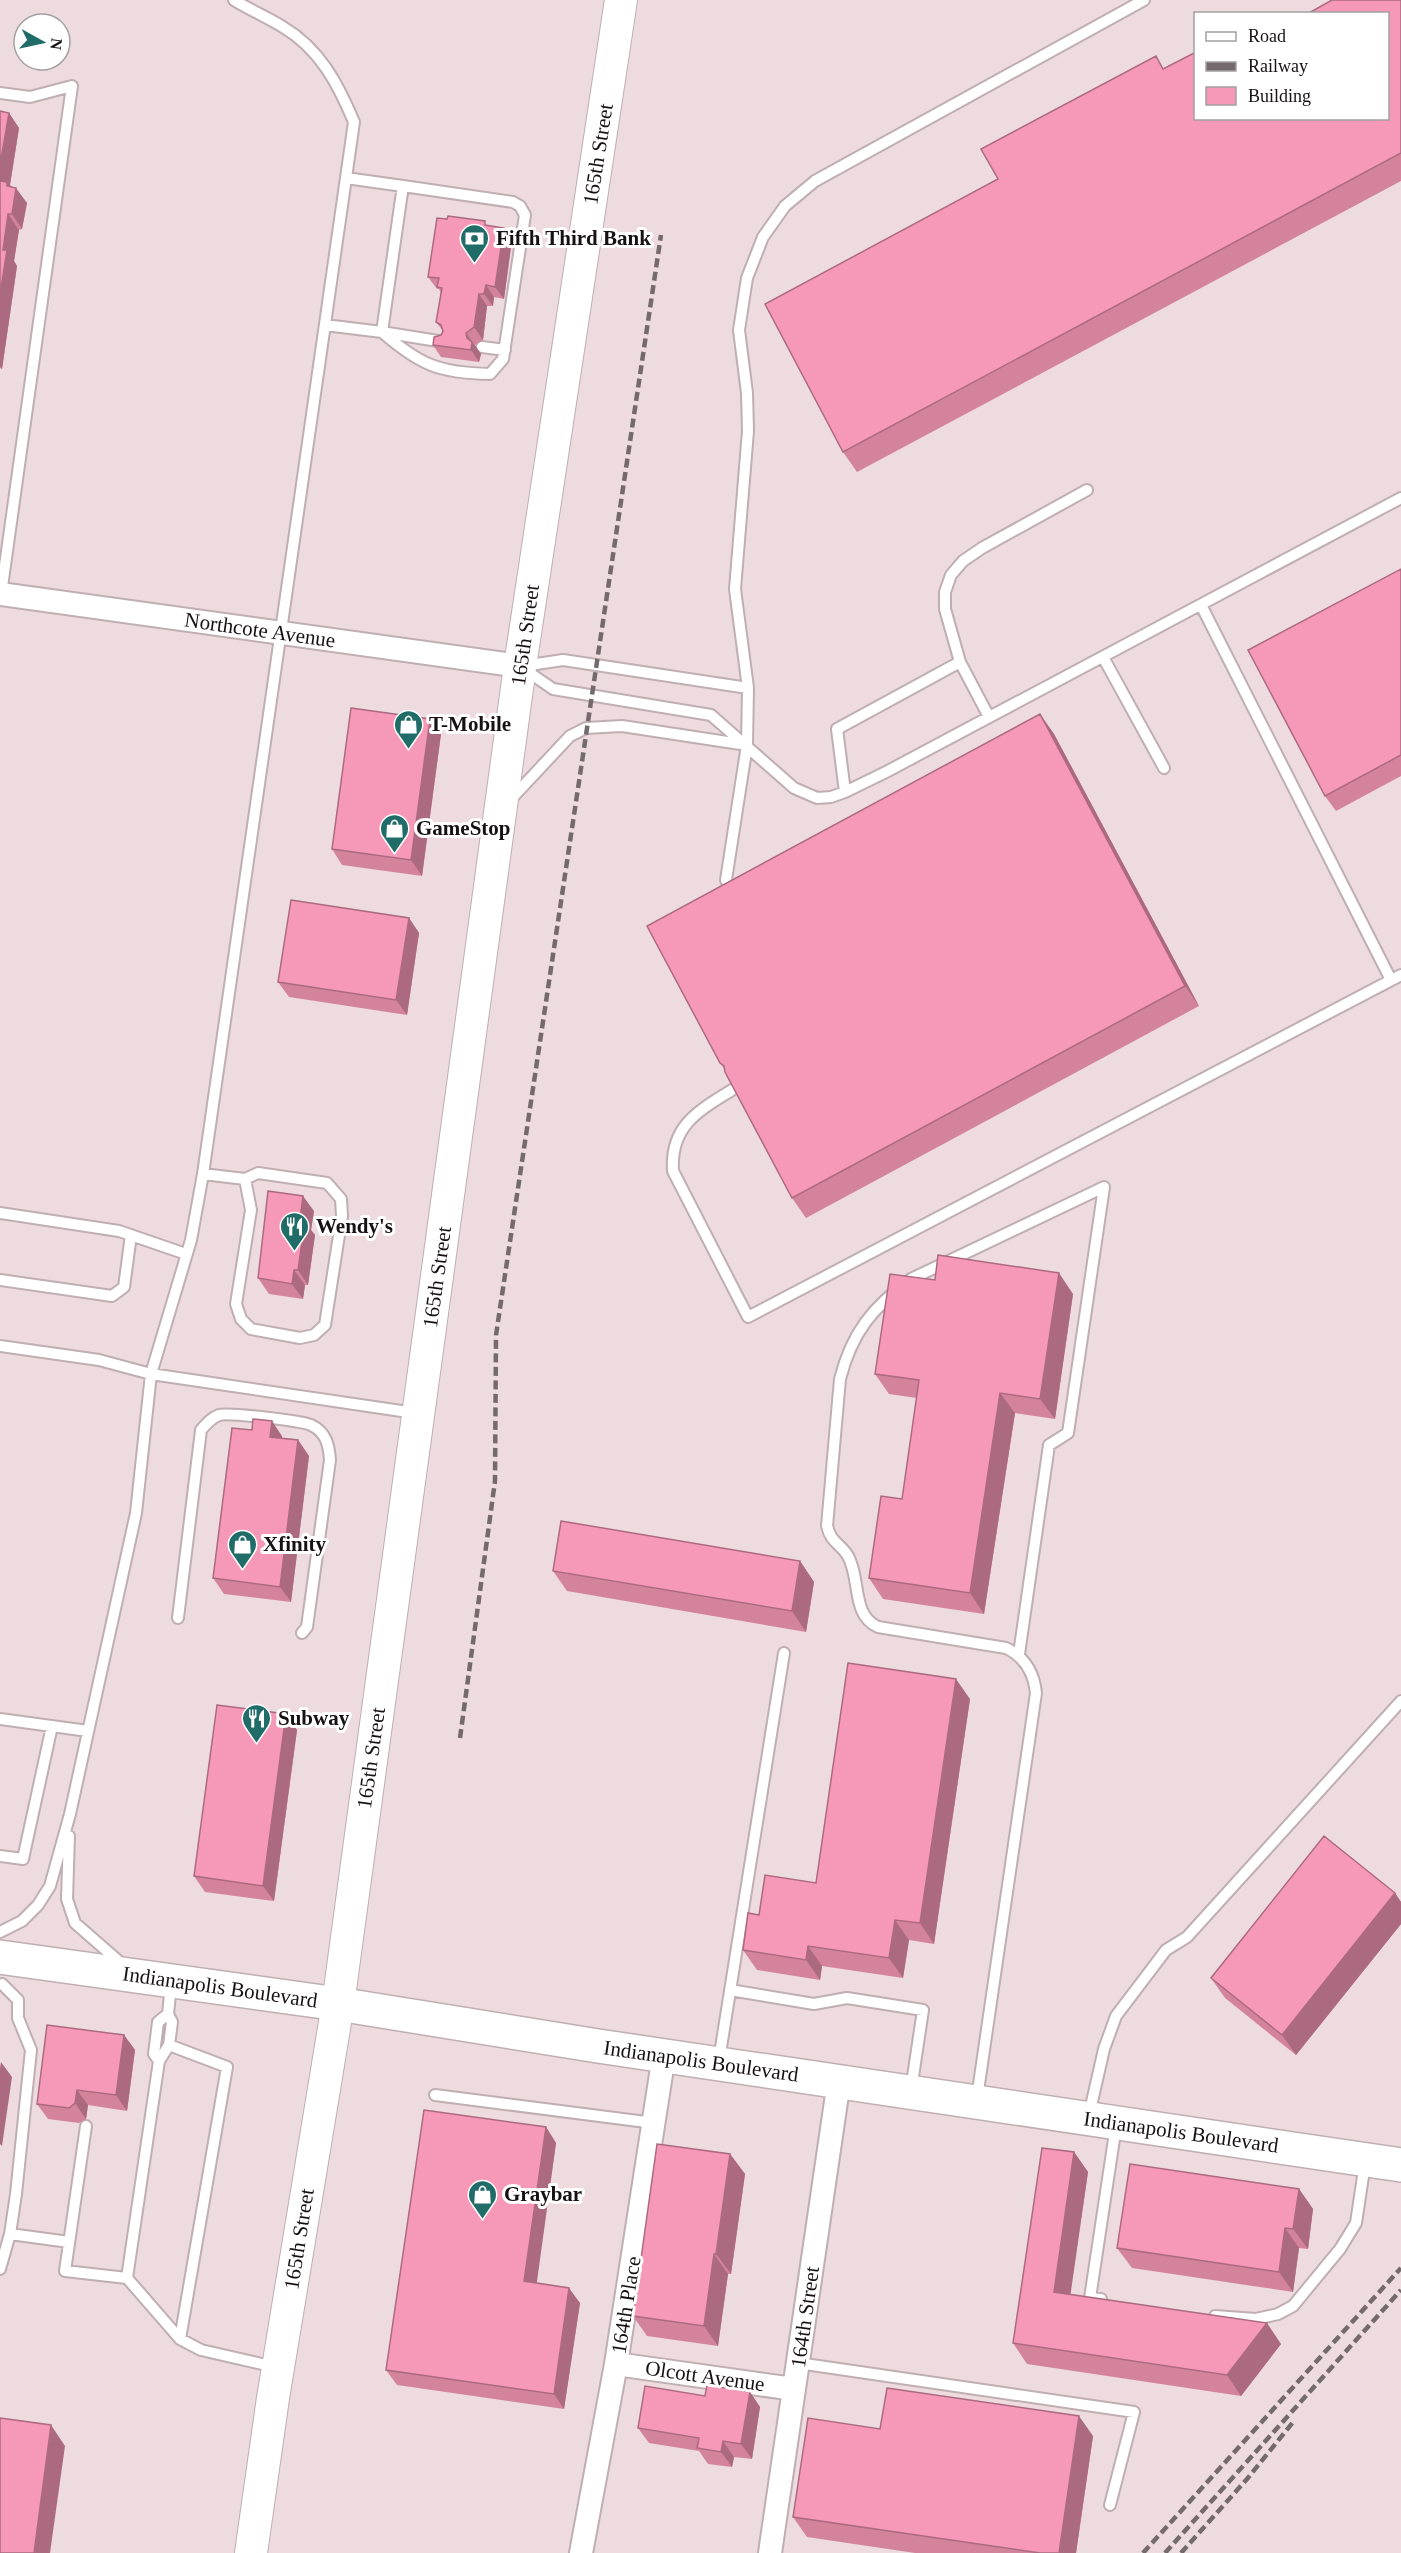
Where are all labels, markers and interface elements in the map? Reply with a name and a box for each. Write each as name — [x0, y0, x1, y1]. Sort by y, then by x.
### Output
north arrow — [12, 12, 72, 72]
legend — [1194, 12, 1389, 120]
text: Road — [1248, 26, 1286, 46]
text: N — [47, 37, 66, 51]
text: Railway — [1248, 56, 1308, 76]
text: Building — [1248, 86, 1311, 106]
street label: 165th Street — [578, 102, 618, 206]
bank icon: Fifth Third Bank — [459, 222, 491, 264]
place label: Fifth Third Bank — [496, 226, 651, 250]
street label: 165th Street — [506, 583, 544, 687]
street label: Northcote Avenue — [183, 608, 337, 652]
shop icon: T-Mobile — [392, 708, 424, 750]
place label: T-Mobile — [429, 712, 511, 736]
shop icon: GameStop — [379, 812, 411, 854]
place label: GameStop — [416, 816, 511, 840]
restaurant icon: Wendy's — [279, 1210, 311, 1252]
place label: Wendy's — [316, 1214, 393, 1238]
street label: 165th Street — [418, 1225, 456, 1329]
shop icon: Xfinity — [226, 1528, 258, 1570]
place label: Xfinity — [263, 1532, 327, 1556]
restaurant icon: Subway — [241, 1702, 273, 1744]
place label: Subway — [278, 1706, 350, 1730]
street label: 165th Street — [352, 1706, 390, 1810]
street label: Indianapolis Boulevard — [121, 1961, 319, 2013]
street label: Indianapolis Boulevard — [602, 2035, 800, 2087]
street label: Indianapolis Boulevard — [1082, 2106, 1280, 2158]
shop icon: Graybar — [467, 2178, 499, 2220]
place label: Graybar — [504, 2182, 582, 2206]
street label: 165th Street — [279, 2187, 319, 2291]
street label: 164th Place — [606, 2254, 646, 2356]
street label: 164th Street — [786, 2265, 824, 2369]
street label: Olcott Avenue — [644, 2356, 766, 2396]

